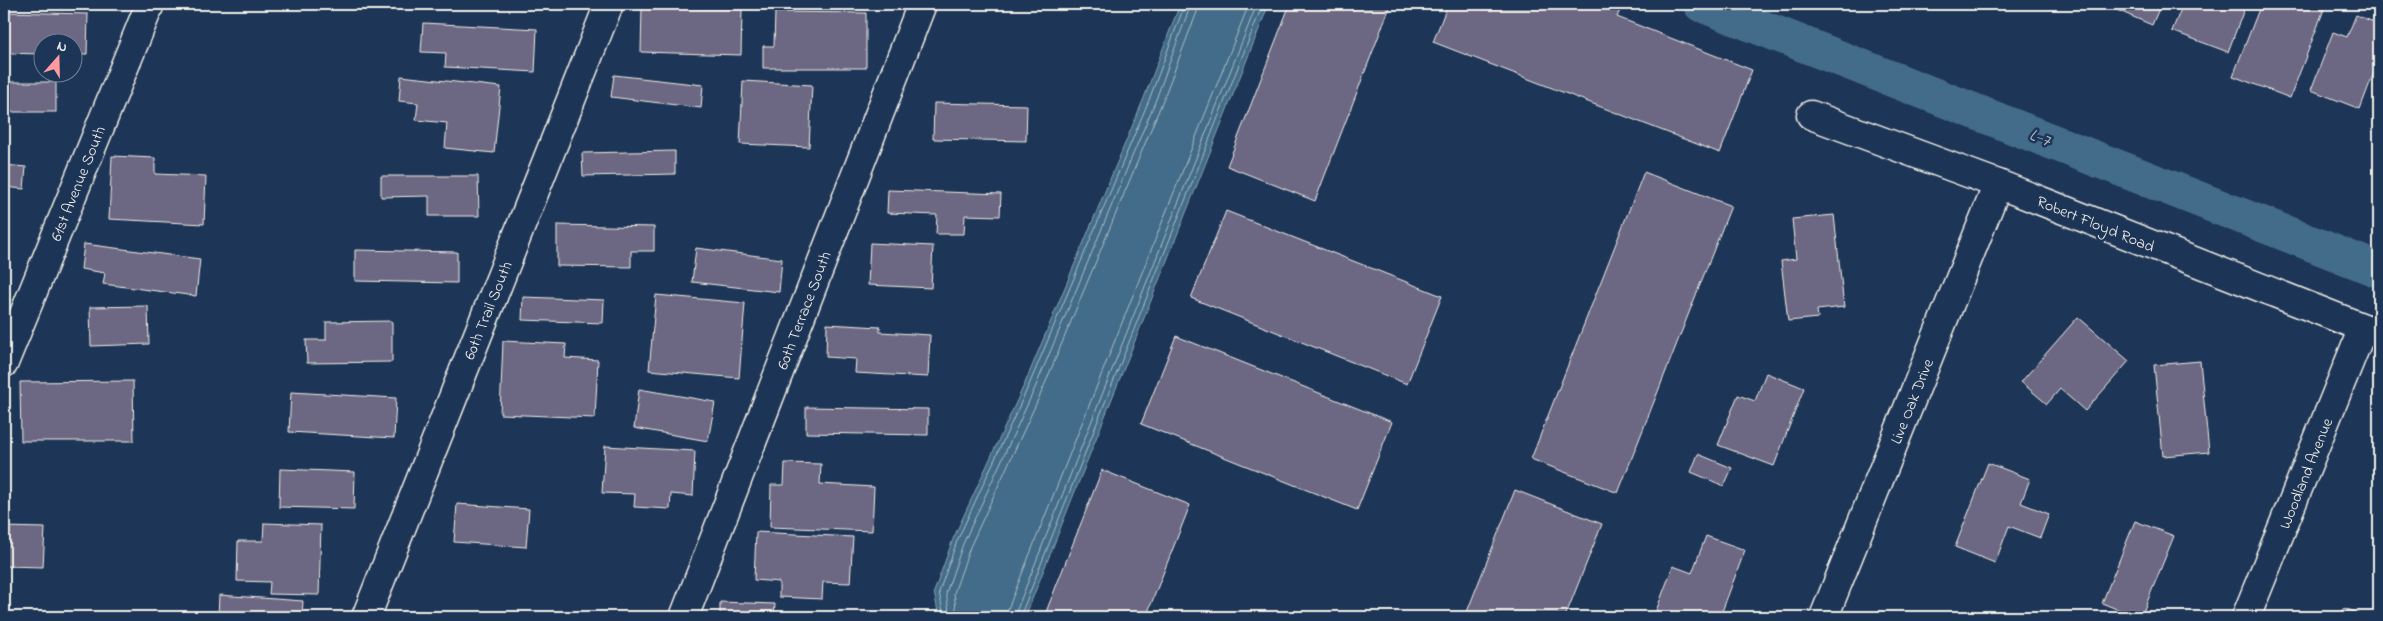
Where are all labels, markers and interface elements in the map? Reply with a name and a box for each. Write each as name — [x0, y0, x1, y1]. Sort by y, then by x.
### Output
north arrow — [32, 32, 82, 82]
text: N — [54, 36, 70, 59]
street label: 61st Avenue South — [45, 123, 113, 245]
water label: L-7 — [2025, 123, 2055, 155]
street label: Robert Floyd Road — [2033, 190, 2158, 259]
street label: 60th Terrace South — [771, 248, 838, 373]
street label: 60th Trail South — [458, 258, 519, 363]
street label: Live Oak Drive — [1885, 355, 1941, 448]
street label: Woodland Avenue — [2274, 414, 2340, 533]

